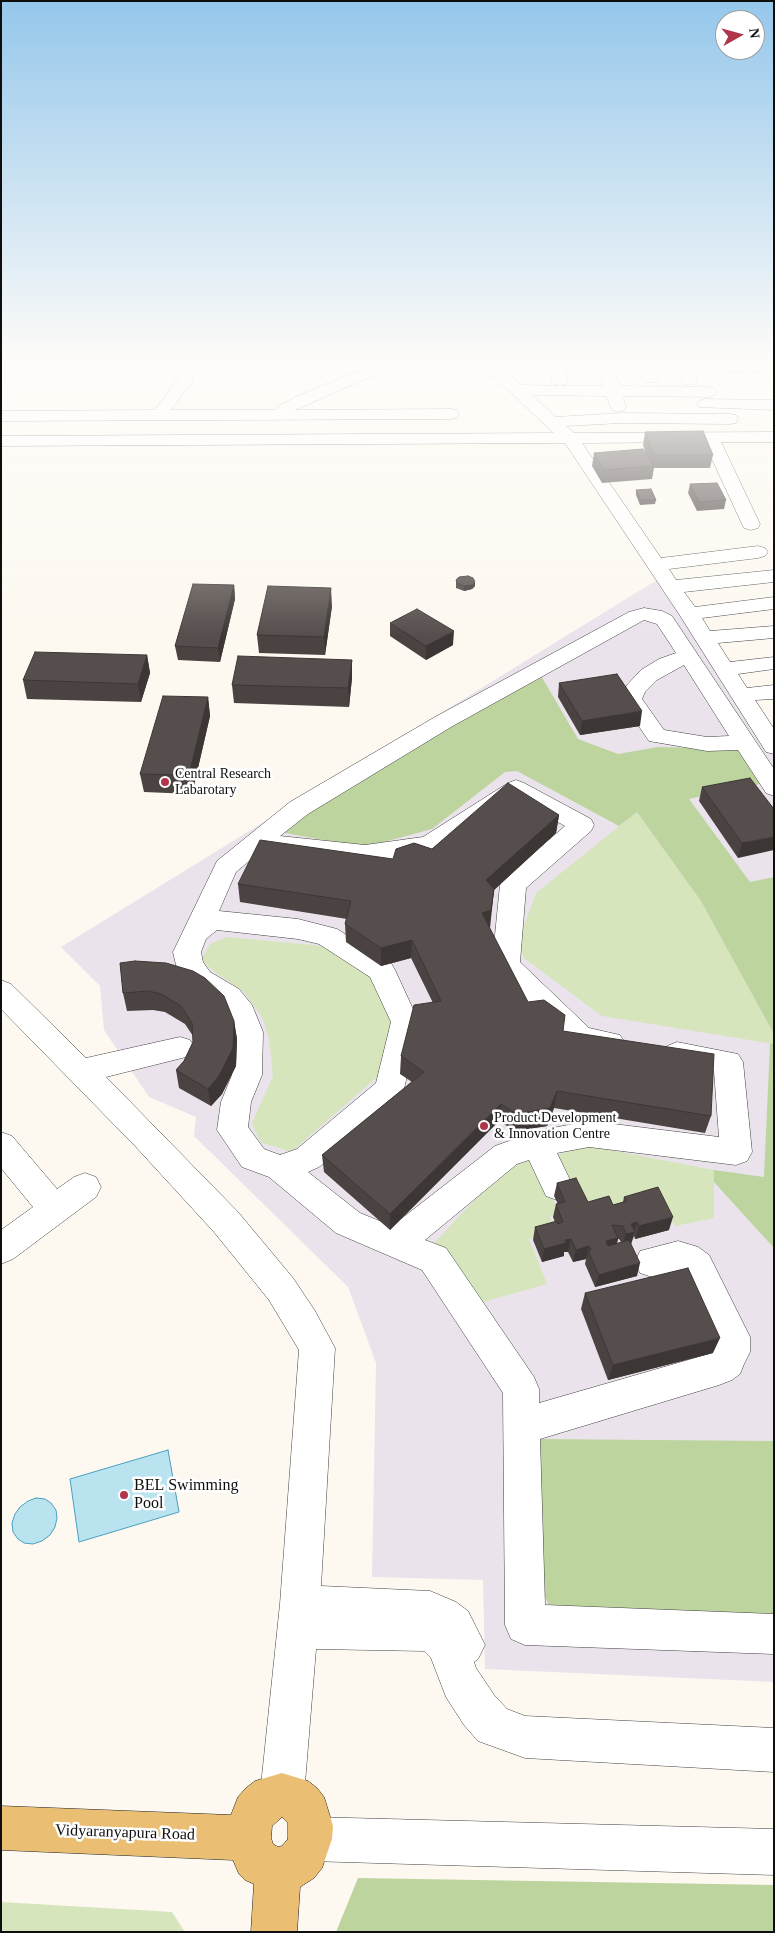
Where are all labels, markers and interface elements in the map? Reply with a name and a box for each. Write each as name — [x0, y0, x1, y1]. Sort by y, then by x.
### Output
north arrow — [715, 10, 765, 60]
text: N — [746, 27, 762, 39]
place label: Central Research Labarotary — [175, 766, 271, 799]
marker: Central Research Labarotary — [159, 776, 171, 788]
place label: Product Development & Innovation Centre — [494, 1110, 616, 1142]
marker: Product Development & Innovation Centre — [478, 1120, 490, 1132]
place label: BEL Swimming Pool — [134, 1476, 238, 1514]
marker: BEL Swimming Pool — [118, 1489, 130, 1501]
street label: Vidyaranyapura Road — [55, 1821, 195, 1845]

